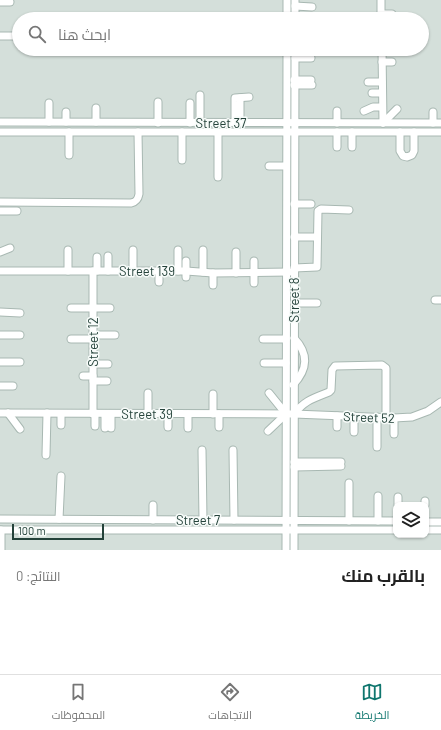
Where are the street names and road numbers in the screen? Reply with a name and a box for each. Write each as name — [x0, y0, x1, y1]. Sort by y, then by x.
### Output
street label: Street 37 — [196, 115, 246, 131]
street label: Street 139 — [119, 263, 175, 279]
street label: Street 8 — [286, 278, 302, 322]
street label: Street 12 — [85, 317, 101, 367]
street label: Street 39 — [121, 406, 173, 422]
street label: Street 52 — [343, 408, 395, 426]
street label: Street 7 — [176, 512, 220, 528]

